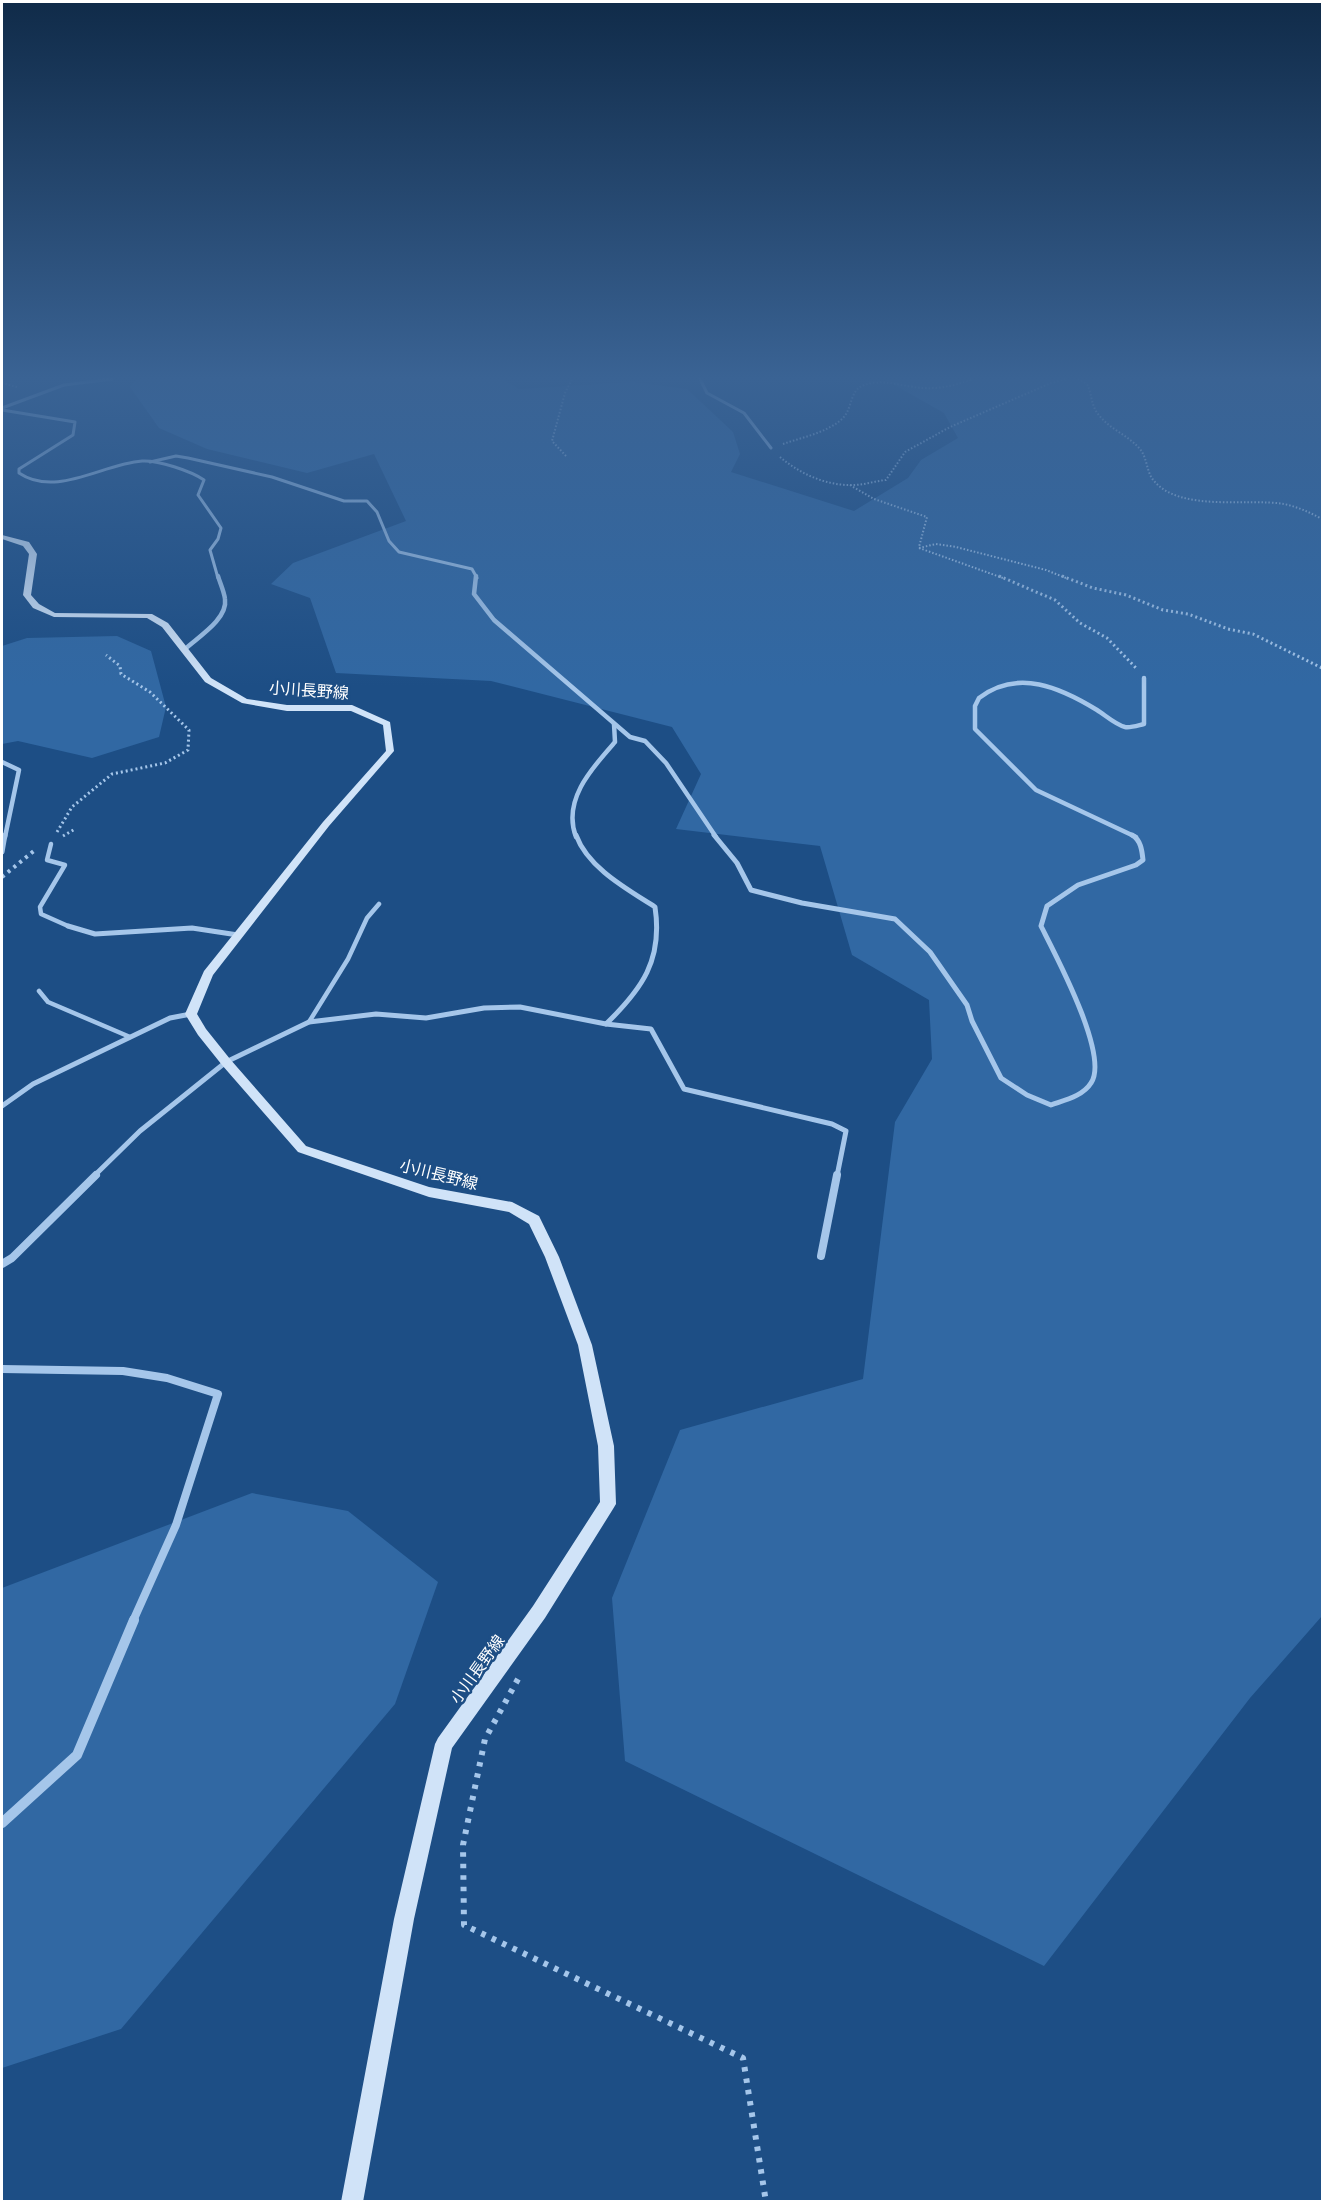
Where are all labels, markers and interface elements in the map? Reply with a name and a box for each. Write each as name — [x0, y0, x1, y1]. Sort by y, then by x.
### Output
street label: 小川長野線 — [268, 678, 350, 703]
street label: 小川長野線 — [398, 1156, 480, 1193]
street label: 小川長野線 — [446, 1631, 509, 1707]

